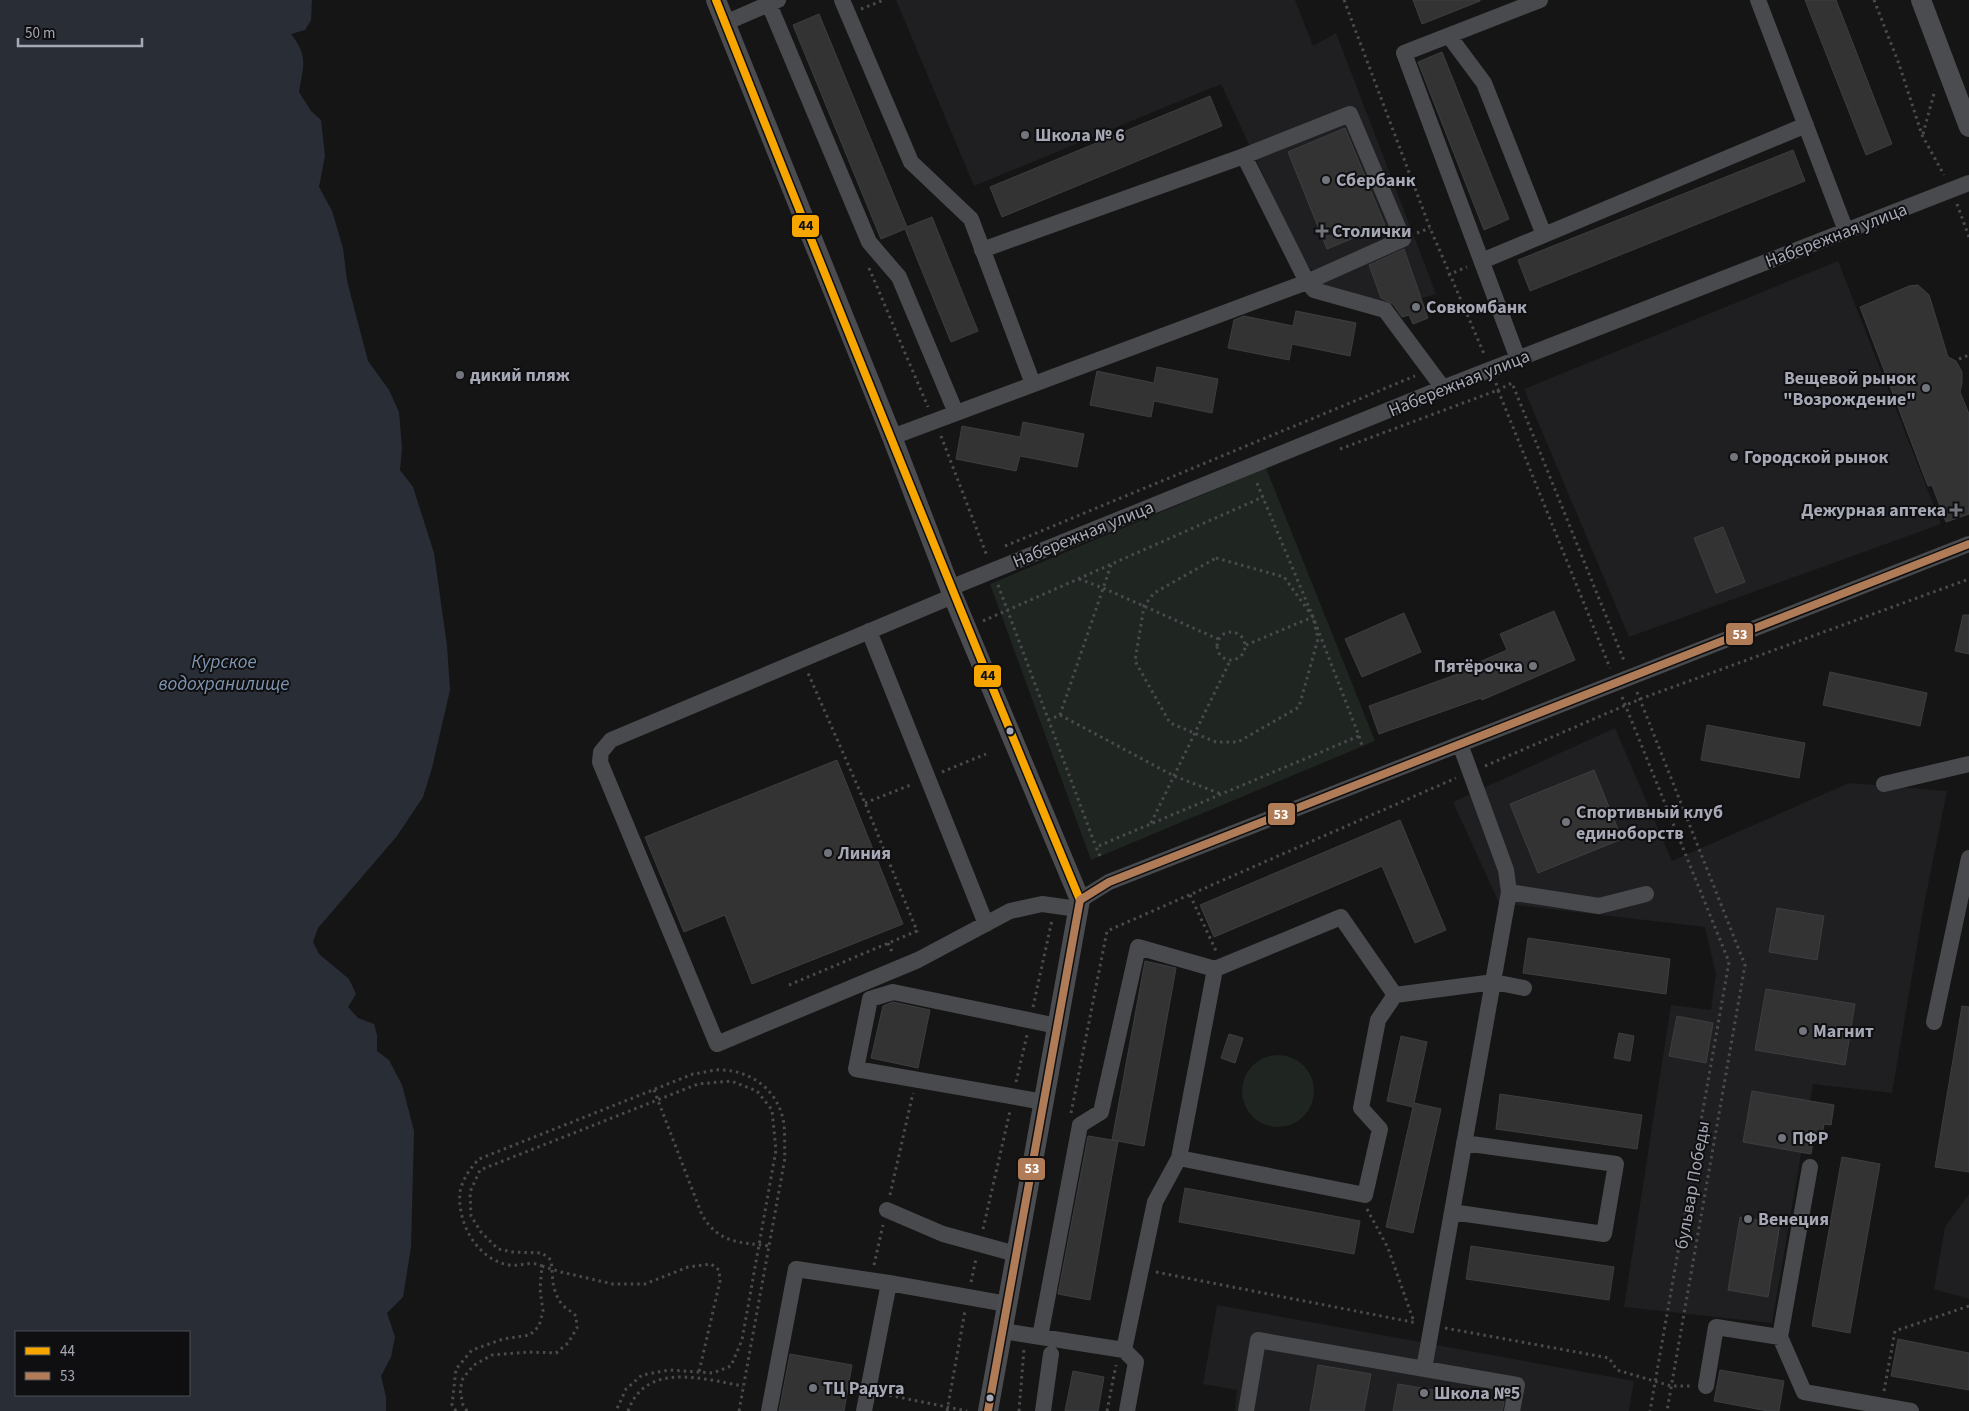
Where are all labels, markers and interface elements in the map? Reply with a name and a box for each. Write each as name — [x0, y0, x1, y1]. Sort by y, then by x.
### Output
scale bar — [18, 15, 141, 47]
text: 50 m — [25, 23, 55, 44]
place label: Школа № 6 — [1035, 123, 1125, 148]
marker: Школа № 6 — [1019, 129, 1031, 141]
place label: Сбербанк — [1336, 168, 1416, 193]
marker: Сбербанк — [1320, 174, 1332, 186]
street label: Набережная улица — [1762, 197, 1911, 274]
line badge: 44 — [791, 214, 820, 238]
text: 44 — [799, 216, 814, 236]
place label: Столички — [1332, 219, 1411, 244]
marker: Столички — [1316, 225, 1328, 237]
place label: Совкомбанк — [1426, 295, 1527, 320]
marker: Совкомбанк — [1410, 301, 1422, 313]
street label: Набережная улица — [1385, 344, 1533, 423]
place label: дикий пляж — [470, 363, 570, 388]
place label: Вещевой рынок "Возрождение" — [1783, 366, 1916, 412]
marker: дикий пляж — [454, 369, 466, 381]
marker: Вещевой рынок "Возрождение" — [1920, 382, 1932, 394]
place label: Городской рынок — [1744, 445, 1889, 470]
marker: Городской рынок — [1728, 451, 1740, 463]
street label: Набережная улица — [1009, 495, 1157, 574]
place label: Дежурная аптека — [1801, 498, 1946, 523]
marker: Дежурная аптека — [1950, 504, 1962, 516]
line badge: 53 — [1725, 622, 1754, 646]
text: 53 — [1733, 625, 1747, 645]
water label: Курское водохранилище — [158, 649, 290, 698]
place label: Пятёрочка — [1434, 654, 1523, 679]
marker: Пятёрочка — [1527, 660, 1539, 672]
line badge: 44 — [973, 664, 1002, 688]
text: 44 — [981, 666, 996, 686]
unlabelled marker — [1005, 726, 1015, 736]
place label: Спортивный клуб единоборств — [1576, 800, 1723, 846]
line badge: 53 — [1267, 802, 1296, 826]
text: 53 — [1274, 805, 1288, 825]
marker: Спортивный клуб единоборств — [1560, 816, 1572, 828]
place label: Линия — [837, 841, 891, 866]
marker: Линия — [822, 847, 834, 859]
place label: Магнит — [1813, 1019, 1874, 1044]
marker: Магнит — [1797, 1025, 1809, 1037]
street label: бульвар Победы — [1669, 1119, 1716, 1251]
place label: ПФР — [1792, 1126, 1829, 1151]
marker: ПФР — [1776, 1132, 1788, 1144]
line badge: 53 — [1017, 1157, 1046, 1181]
text: 53 — [1025, 1159, 1039, 1179]
place label: Венеция — [1758, 1207, 1829, 1232]
marker: Венеция — [1742, 1213, 1754, 1225]
legend — [15, 1331, 190, 1396]
text: 44 — [60, 1341, 75, 1362]
text: 53 — [60, 1366, 75, 1387]
place label: ТЦ Радуга — [823, 1376, 905, 1401]
place label: Школа №5 — [1434, 1381, 1520, 1406]
marker: ТЦ Радуга — [807, 1382, 819, 1394]
marker: Школа №5 — [1418, 1387, 1430, 1399]
unlabelled marker — [985, 1393, 995, 1403]

